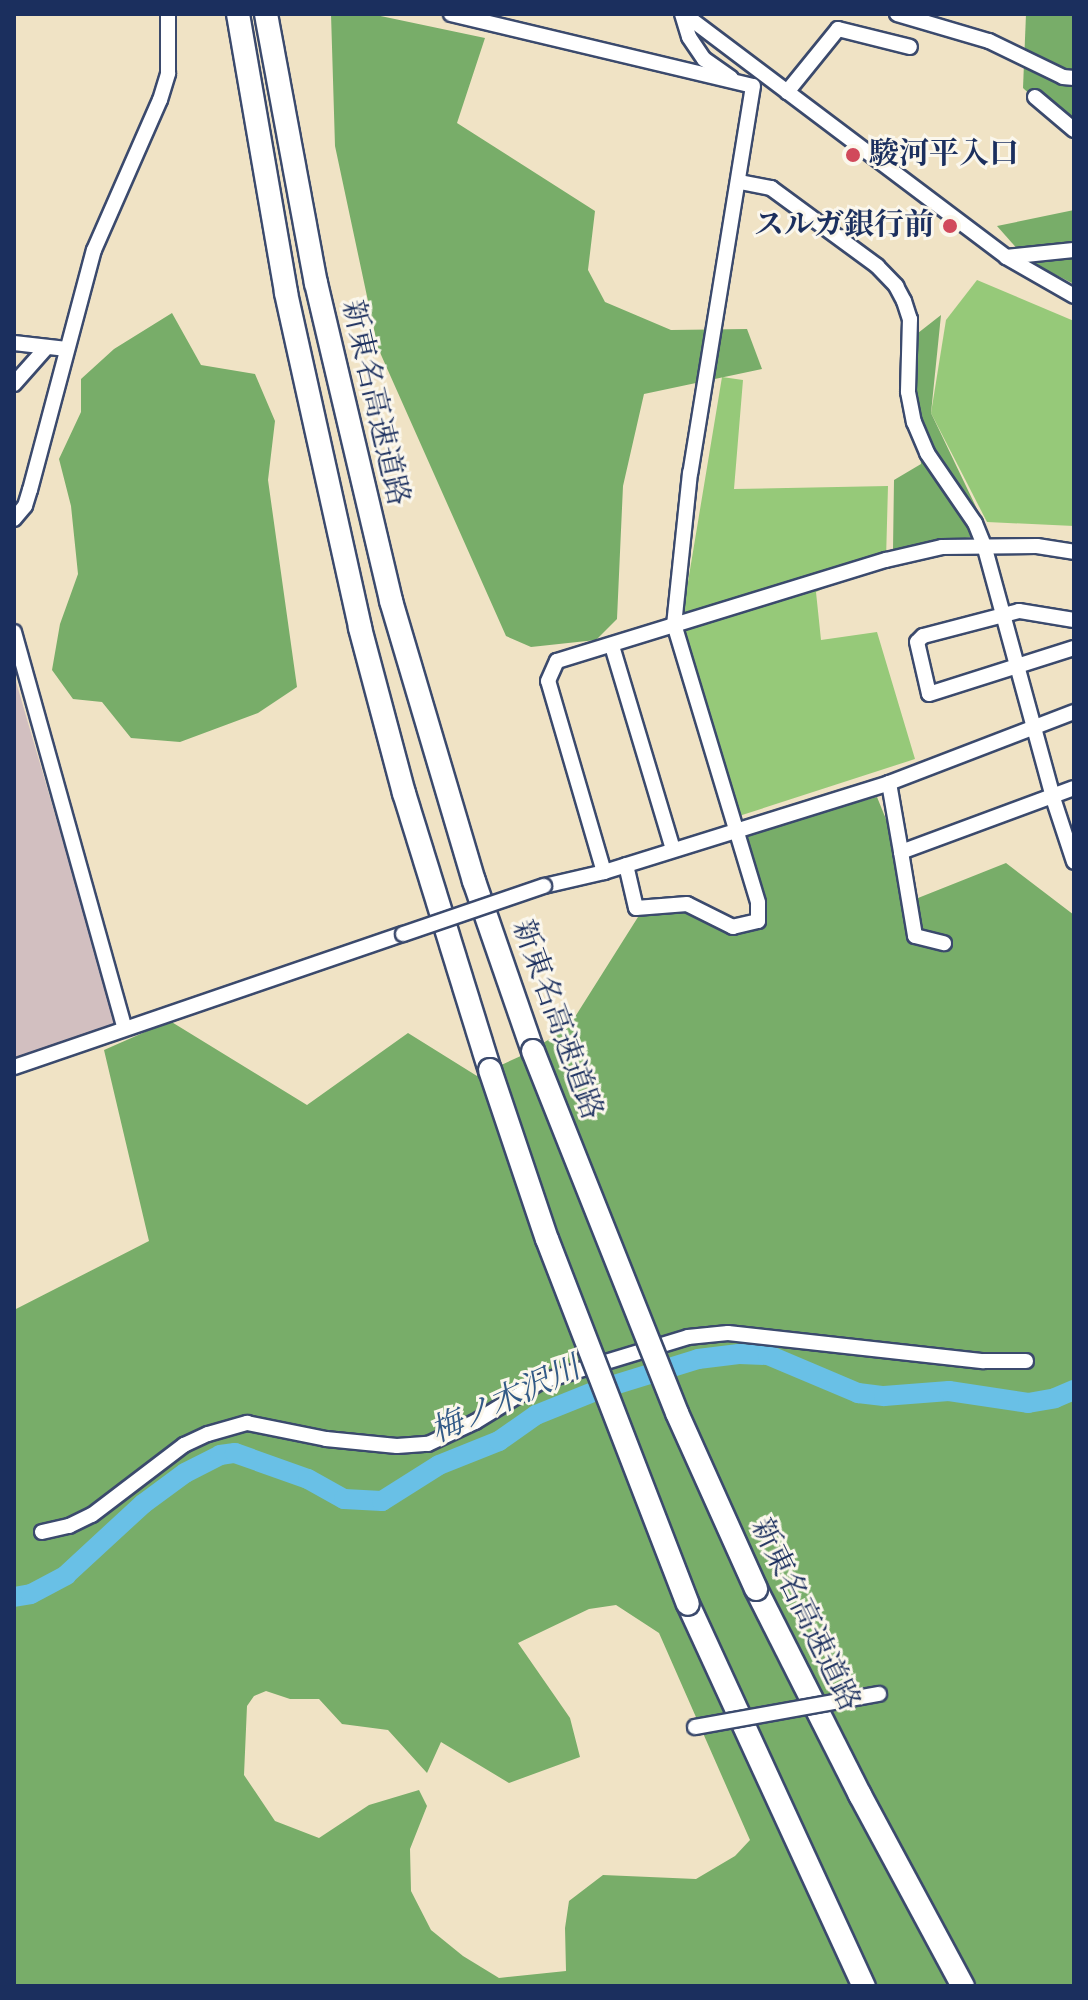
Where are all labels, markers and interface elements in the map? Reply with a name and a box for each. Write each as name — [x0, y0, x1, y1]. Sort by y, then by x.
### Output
place label: 駿河平入口 — [869, 137, 1019, 173]
marker: 駿河平入口 — [844, 146, 862, 164]
place label: スルガ銀行前 — [754, 208, 934, 244]
marker: スルガ銀行前 — [941, 217, 959, 235]
street label: 新東名高速道路 — [333, 297, 415, 509]
street label: 新東名高速道路 — [503, 915, 609, 1125]
water label: 梅ノ木沢川 — [425, 1350, 587, 1452]
street label: 新東名高速道路 — [742, 1513, 866, 1717]

